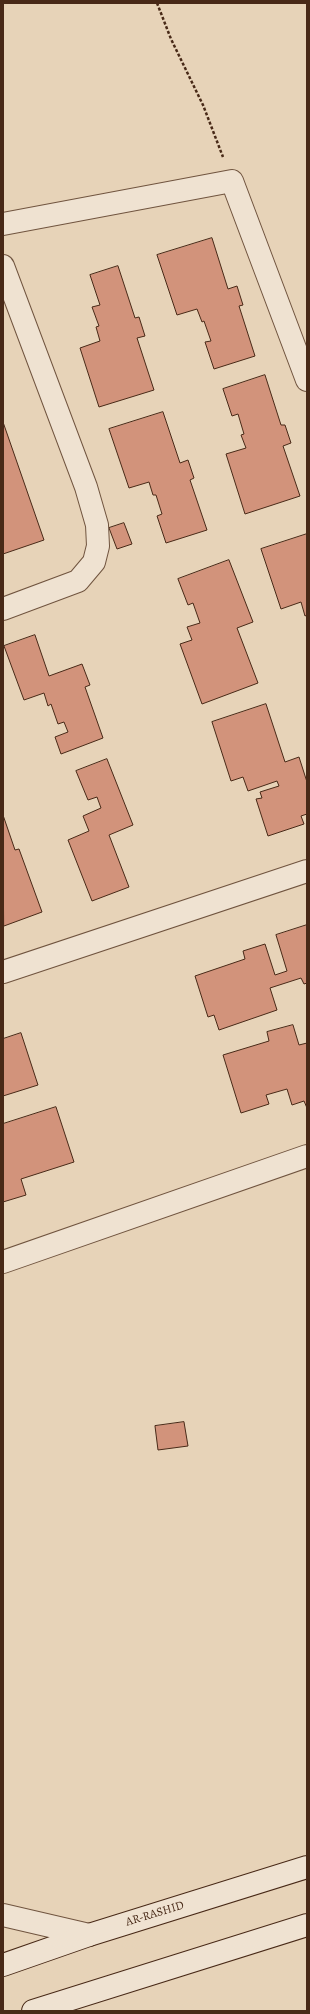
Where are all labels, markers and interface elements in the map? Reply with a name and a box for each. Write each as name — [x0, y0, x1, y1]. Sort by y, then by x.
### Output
street label: AR-RASHID — [124, 1898, 186, 1930]

